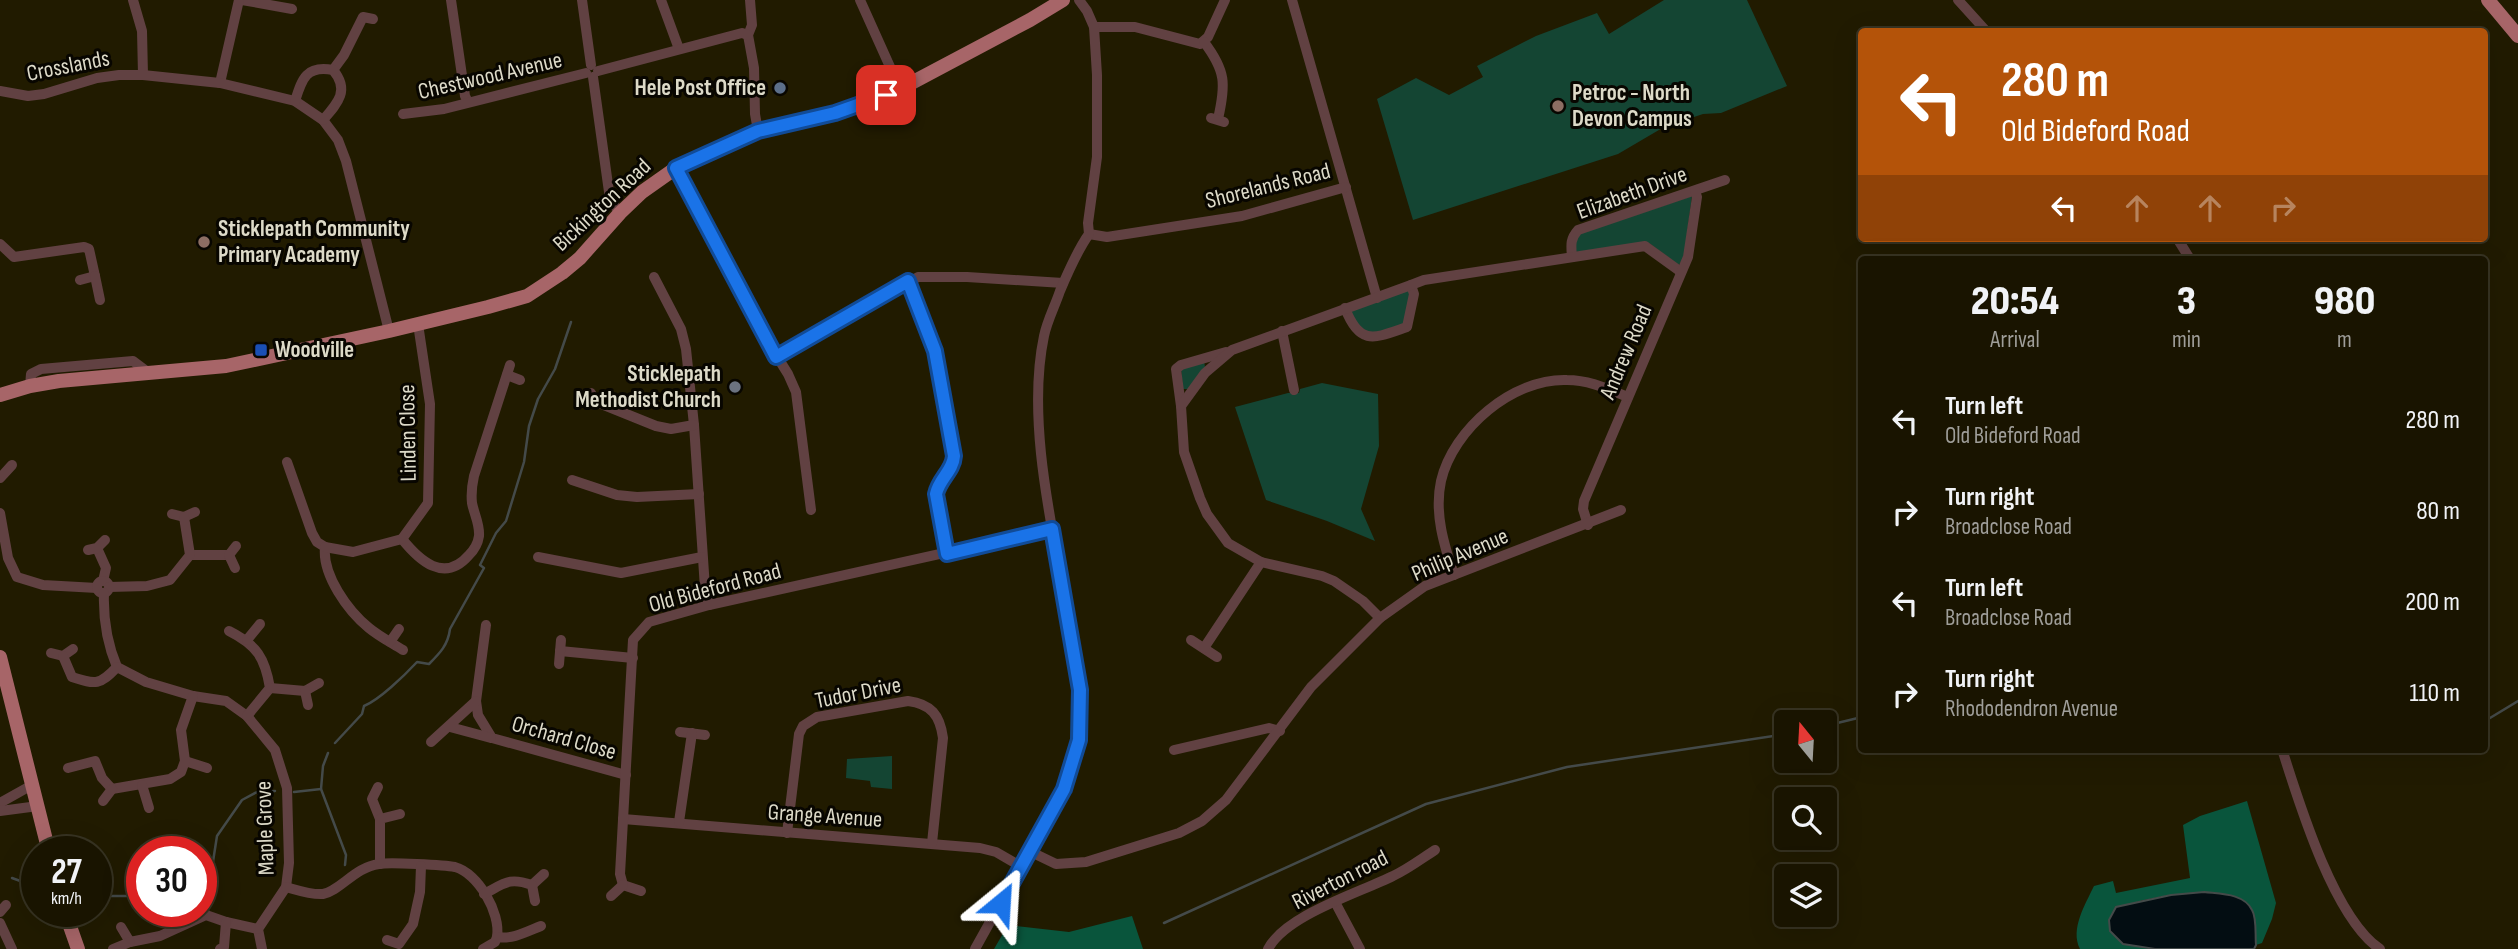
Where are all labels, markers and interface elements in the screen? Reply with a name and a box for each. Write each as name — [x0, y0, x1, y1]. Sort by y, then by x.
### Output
street label: Crosslands — [24, 44, 112, 88]
street label: Chestwood Avenue — [415, 46, 565, 106]
text: 280 m — [2001, 52, 2109, 111]
icon: left — [1886, 56, 1977, 147]
pin — [856, 65, 916, 125]
place label: Hele Post Office — [635, 74, 766, 102]
icon: arrive — [867, 76, 905, 114]
place label: Petroc - North Devon Campus — [1572, 79, 1692, 133]
marker: Hele Post Office — [772, 80, 788, 96]
marker: Petroc - North Devon Campus — [1550, 98, 1566, 114]
text: Old Bideford Road — [2001, 112, 2190, 151]
street label: Bickington Road — [547, 153, 657, 257]
street label: Shorelands Road — [1203, 157, 1333, 215]
street label: Elizabeth Drive — [1573, 160, 1691, 226]
icon: left — [2045, 189, 2083, 227]
icon: ahead — [2118, 189, 2156, 227]
icon: ahead — [2191, 189, 2229, 227]
icon: right — [2264, 189, 2302, 227]
place label: Sticklepath Community Primary Academy — [218, 215, 410, 269]
marker: Sticklepath Community Primary Academy — [196, 234, 212, 250]
text: 20:54 — [1971, 276, 2059, 327]
text: 3 — [2177, 276, 2196, 327]
text: 980 — [2314, 276, 2375, 327]
street label: Andrew Road — [1593, 300, 1658, 404]
text: Arrival — [1990, 326, 2040, 354]
text: min — [2172, 326, 2201, 354]
text: m — [2337, 326, 2352, 354]
place label: Woodville — [275, 336, 354, 364]
marker: Woodville — [253, 342, 269, 358]
place label: Sticklepath Methodist Church — [575, 360, 721, 414]
marker: Sticklepath Methodist Church — [727, 379, 743, 395]
street label: Linden Close — [393, 384, 423, 482]
text: Turn left — [1945, 391, 2023, 422]
icon: left — [1886, 402, 1924, 440]
text: 280 m — [2405, 405, 2460, 436]
text: Old Bideford Road — [1945, 422, 2081, 450]
text: Turn right — [1945, 482, 2034, 513]
icon: right — [1886, 493, 1924, 531]
text: 80 m — [2416, 496, 2460, 527]
text: Broadclose Road — [1945, 513, 2072, 541]
street label: Philip Avenue — [1407, 522, 1513, 588]
street label: Old Bideford Road — [646, 557, 784, 619]
text: Turn left — [1945, 573, 2023, 604]
icon: left — [1886, 584, 1924, 622]
text: 200 m — [2405, 587, 2460, 618]
text: Broadclose Road — [1945, 604, 2072, 632]
text: Turn right — [1945, 664, 2034, 695]
street label: Tudor Drive — [813, 671, 903, 715]
icon: right — [1886, 675, 1924, 713]
text: 110 m — [2409, 678, 2460, 709]
text: Rhododendron Avenue — [1945, 695, 2118, 723]
street label: Orchard Close — [509, 710, 619, 766]
north arrow — [1774, 710, 1838, 774]
map controls — [1774, 710, 1837, 927]
street label: Maple Grove — [249, 780, 281, 876]
button: search — [1774, 787, 1837, 850]
street label: Grange Avenue — [767, 798, 883, 834]
speed limit sign: 30 — [126, 836, 217, 927]
street label: Riverton road — [1287, 844, 1393, 916]
text: 27 — [51, 851, 82, 894]
button: layers — [1774, 864, 1837, 927]
position arrow — [964, 866, 1038, 940]
text: km/h — [51, 888, 82, 909]

